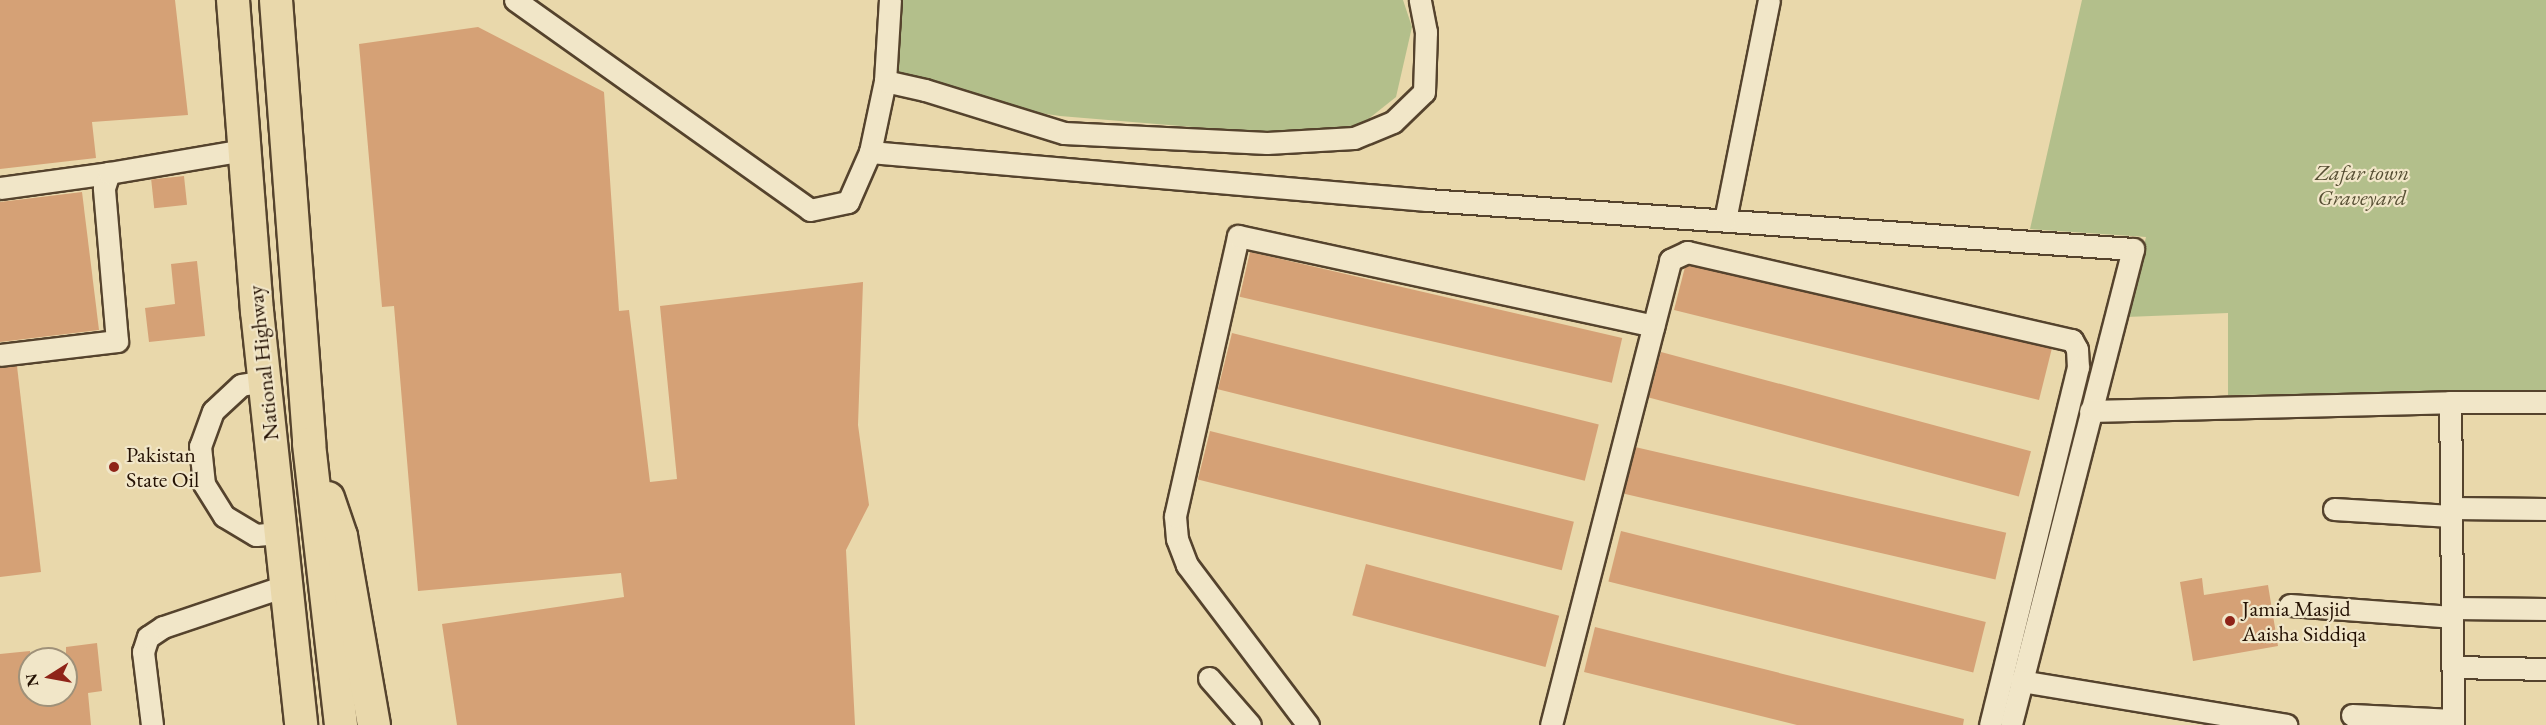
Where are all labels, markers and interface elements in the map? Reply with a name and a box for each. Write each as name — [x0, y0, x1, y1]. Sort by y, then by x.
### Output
park label: Zafar town Graveyard — [2315, 159, 2409, 210]
street label: National Highway — [242, 284, 284, 442]
place label: Pakistan State Oil — [126, 441, 199, 493]
marker: Pakistan State Oil — [107, 460, 121, 474]
place label: Jamia Masjid Aaisha Siddiqa — [2242, 595, 2366, 646]
marker: Jamia Masjid Aaisha Siddiqa — [2223, 614, 2237, 628]
north arrow — [18, 647, 78, 707]
text: N — [20, 672, 43, 689]

